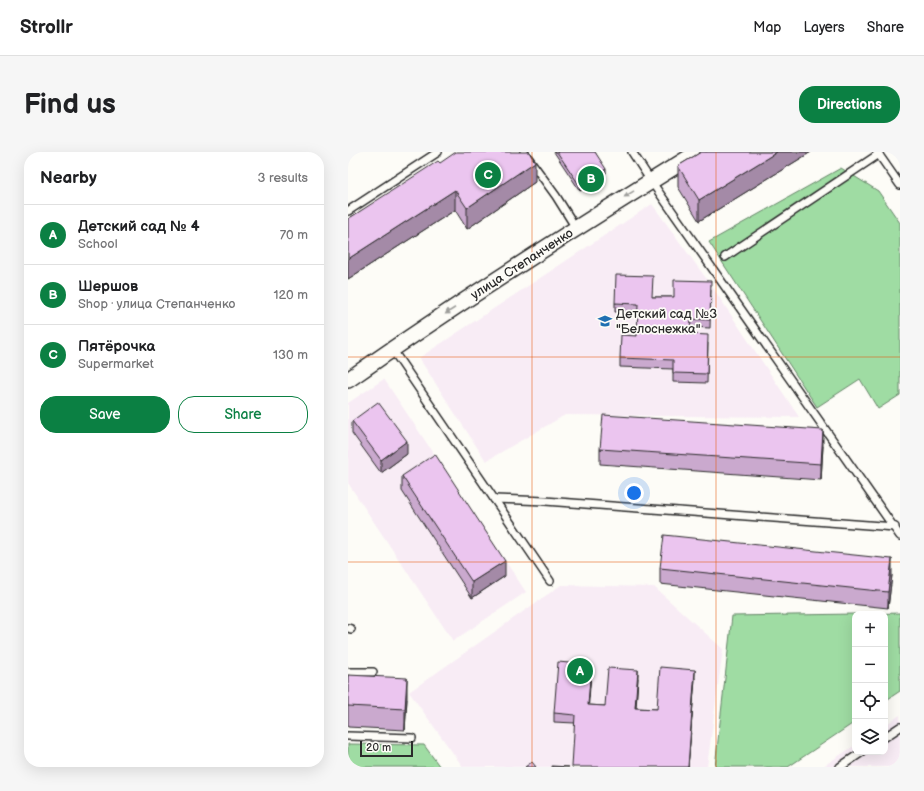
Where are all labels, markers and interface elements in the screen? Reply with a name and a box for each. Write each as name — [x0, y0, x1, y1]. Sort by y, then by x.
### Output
text: Strollr — [20, 16, 73, 39]
text: Map — [753, 19, 781, 36]
text: Layers — [803, 19, 845, 36]
text: Share — [867, 19, 904, 36]
button: Directions — [799, 86, 900, 123]
text: Find us — [24, 88, 116, 121]
pin: C — [475, 160, 501, 190]
pin: B — [578, 164, 604, 194]
text: Nearby — [40, 168, 97, 188]
text: 3 results — [257, 170, 308, 186]
one-way arrow — [624, 191, 635, 198]
text: Детский сад № 4 — [78, 217, 200, 236]
street label: улица Степанченко — [468, 225, 576, 303]
text: A — [49, 227, 57, 243]
text: 70 m — [280, 227, 308, 243]
text: School — [78, 236, 118, 252]
text: Шершов — [78, 277, 138, 296]
text: B — [48, 287, 58, 303]
text: 120 m — [273, 287, 308, 303]
text: Shop · улица Степанченко — [78, 296, 235, 312]
place label: Детский сад №3 "Белоснежка" — [616, 306, 717, 337]
one-way arrow — [445, 307, 455, 315]
school or university icon: Детский сад №3 "Белоснежка" — [597, 313, 613, 329]
text: Пятёрочка — [78, 337, 155, 356]
text: C — [48, 347, 58, 363]
text: 130 m — [273, 347, 308, 363]
text: Supermarket — [78, 356, 154, 372]
button: Save — [40, 396, 170, 433]
button: Share — [178, 396, 308, 433]
your location — [624, 483, 644, 503]
map controls — [852, 611, 888, 755]
button: + — [852, 611, 888, 647]
button: − — [852, 647, 888, 683]
pin: A — [567, 656, 593, 686]
button: locate — [852, 683, 888, 719]
button: layers — [852, 719, 888, 755]
scale bar — [360, 739, 413, 758]
text: 20 m — [366, 741, 391, 754]

